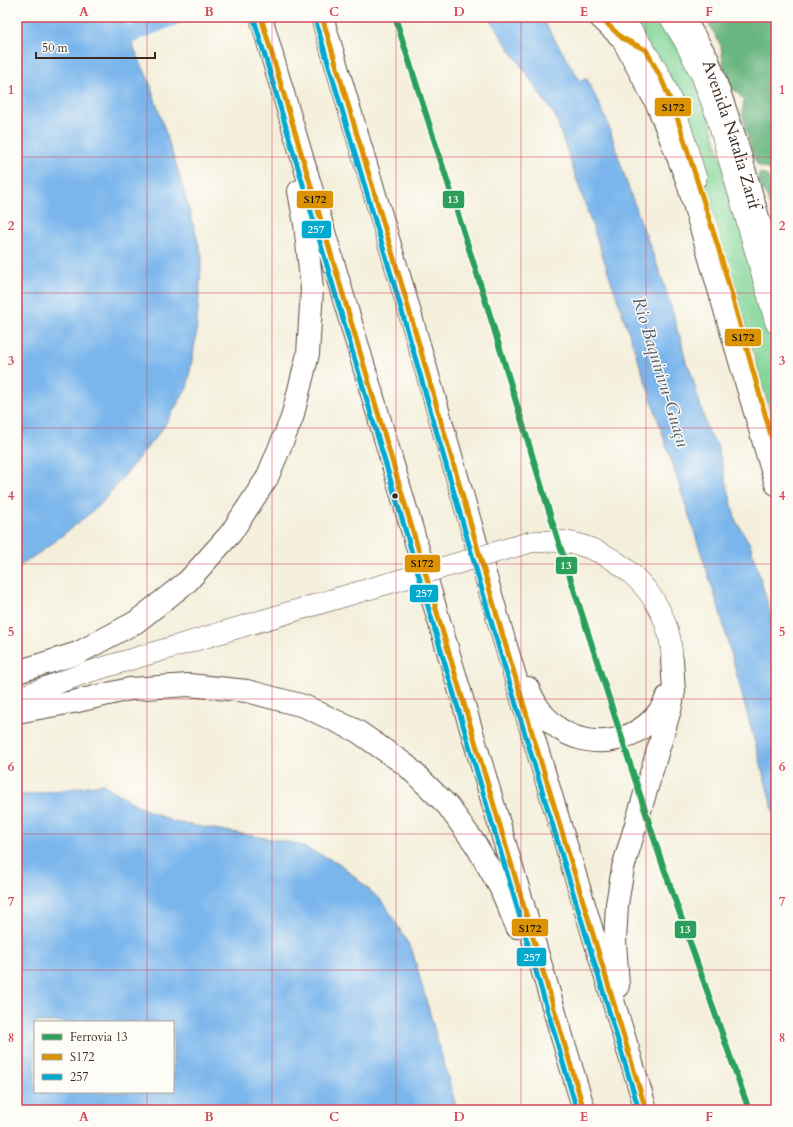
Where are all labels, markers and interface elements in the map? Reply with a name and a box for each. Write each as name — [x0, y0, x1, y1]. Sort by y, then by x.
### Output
text: A — [79, 3, 89, 21]
text: B — [204, 3, 214, 21]
text: C — [329, 3, 339, 21]
text: D — [453, 3, 465, 21]
text: E — [580, 3, 588, 21]
text: F — [705, 3, 713, 21]
scale bar — [36, 34, 155, 60]
text: 50 m — [42, 40, 69, 56]
street label: Avenida Natalia Zarif — [697, 57, 767, 214]
text: 1 — [8, 81, 14, 99]
text: 1 — [779, 81, 785, 99]
line badge: S172 — [654, 97, 692, 117]
text: S172 — [662, 100, 685, 115]
line badge: S172 — [296, 190, 334, 209]
line badge: 13 — [442, 190, 465, 209]
text: S172 — [304, 192, 327, 207]
text: 13 — [447, 192, 459, 207]
text: 2 — [8, 217, 15, 235]
text: 2 — [779, 217, 786, 235]
line badge: 257 — [301, 220, 332, 239]
text: 257 — [308, 222, 325, 237]
water label: Rio Baquirivu-Guaçu — [626, 294, 695, 450]
line badge: S172 — [724, 328, 762, 347]
text: S172 — [732, 330, 755, 345]
text: 3 — [8, 352, 15, 370]
text: 3 — [779, 352, 786, 370]
text: 4 — [8, 487, 15, 505]
text: 4 — [779, 487, 786, 505]
unlabelled marker — [390, 491, 400, 501]
line badge: S172 — [404, 554, 441, 573]
text: S172 — [411, 556, 434, 571]
line badge: 13 — [555, 556, 578, 575]
text: 13 — [560, 558, 572, 573]
line badge: 257 — [409, 584, 439, 603]
text: 257 — [416, 586, 433, 601]
text: 5 — [8, 623, 14, 641]
text: 5 — [779, 623, 785, 641]
text: 6 — [8, 758, 15, 776]
text: 6 — [779, 758, 786, 776]
text: 7 — [8, 893, 15, 911]
text: 7 — [779, 893, 786, 911]
line badge: S172 — [511, 918, 549, 937]
line badge: 13 — [674, 920, 697, 939]
text: S172 — [519, 921, 542, 936]
text: 13 — [679, 922, 691, 937]
line badge: 257 — [516, 947, 547, 967]
text: 257 — [524, 950, 541, 965]
legend — [34, 1021, 174, 1093]
text: 8 — [8, 1029, 14, 1047]
text: Ferrovia 13 — [70, 1029, 128, 1045]
text: 8 — [779, 1029, 785, 1047]
text: S172 — [70, 1049, 94, 1065]
text: 257 — [70, 1069, 88, 1085]
text: A — [79, 1108, 89, 1126]
text: B — [204, 1108, 214, 1126]
text: C — [329, 1108, 339, 1126]
text: D — [453, 1108, 465, 1126]
text: E — [580, 1108, 588, 1126]
text: F — [705, 1108, 713, 1126]

